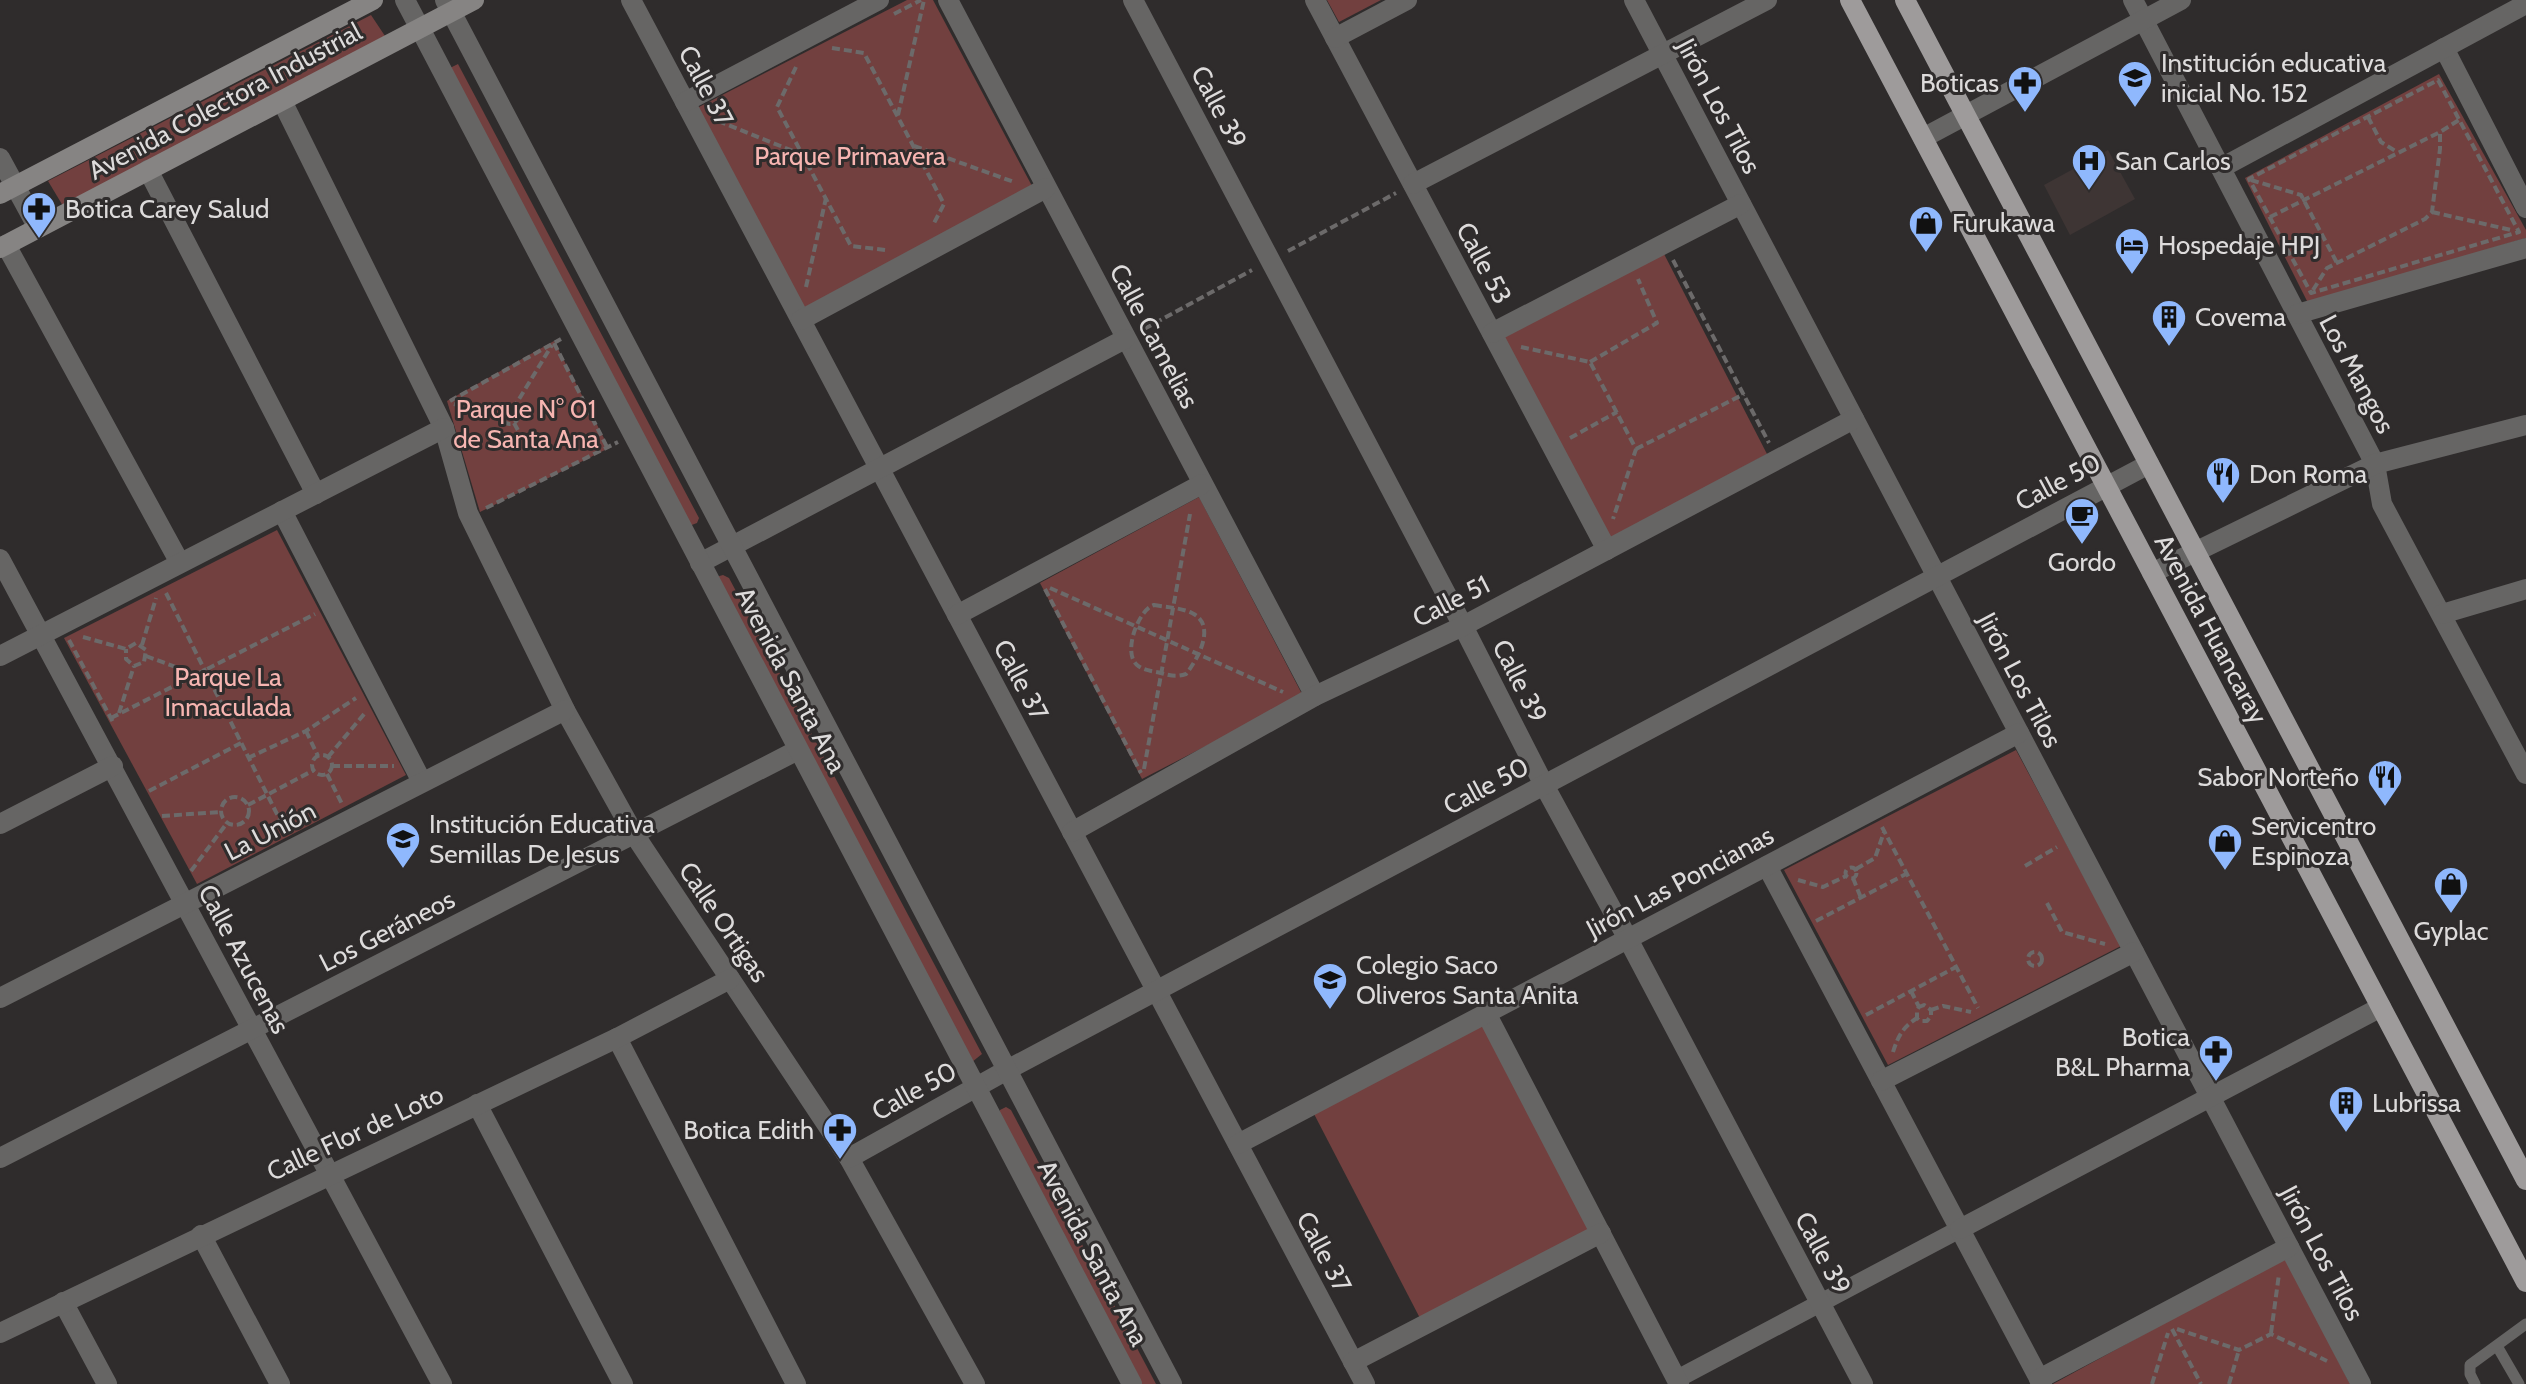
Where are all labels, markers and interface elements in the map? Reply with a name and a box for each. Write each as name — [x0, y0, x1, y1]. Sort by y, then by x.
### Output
street label: Avenida Colectora Industrial — [83, 15, 367, 187]
street label: Jirón Los Tilos — [1670, 32, 1768, 179]
street label: Calle 37 — [671, 40, 741, 132]
place label: Institución educativa inicial No. 152 — [2161, 47, 2387, 109]
school or university icon: Institución educativa inicial No. 152 — [2116, 59, 2154, 109]
street label: Calle 39 — [1184, 60, 1254, 154]
pharmacy icon: Boticas — [2006, 64, 2044, 114]
place label: Boticas — [1920, 67, 1999, 99]
park label: Parque Primavera — [754, 140, 946, 172]
hospital icon: San Carlos — [2070, 142, 2108, 192]
place label: San Carlos — [2115, 145, 2231, 177]
pharmacy icon: Botica Carey Salud — [20, 190, 58, 240]
place label: Botica Carey Salud — [65, 193, 269, 225]
shop icon: Furukawa — [1907, 204, 1945, 254]
place label: Furukawa — [1952, 207, 2055, 239]
street label: Calle 53 — [1449, 217, 1519, 309]
hotel icon: Hospedaje HPJ — [2113, 226, 2151, 276]
place label: Hospedaje HPJ — [2158, 229, 2320, 261]
street label: Calle Camelias — [1102, 258, 1206, 414]
building icon: Covema — [2150, 298, 2188, 348]
place label: Covema — [2195, 301, 2286, 333]
street label: Los Mangos — [2312, 309, 2402, 439]
park label: Parque N° 01 de Santa Ana — [453, 393, 599, 455]
street label: Calle 50 — [2010, 446, 2106, 518]
restaurant icon: Don Roma — [2204, 455, 2242, 505]
place label: Don Roma — [2249, 458, 2368, 490]
cafe icon: Gordo — [2063, 496, 2101, 546]
street label: Avenida Huancaray — [2148, 529, 2274, 729]
place label: Gordo — [2048, 546, 2116, 578]
street label: Calle 51 — [1407, 568, 1495, 634]
street label: Avenida Santa Ana — [729, 582, 854, 779]
street label: Jirón Los Tilos — [1971, 606, 2069, 753]
street label: Calle 37 — [986, 634, 1056, 726]
street label: Calle 39 — [1486, 634, 1554, 728]
park label: Parque La Inmaculada — [164, 661, 292, 723]
street label: Calle 50 — [1438, 750, 1534, 822]
restaurant icon: Sabor Norteño — [2366, 758, 2404, 808]
place label: Sabor Norteño — [2197, 761, 2359, 793]
street label: La Unión — [219, 794, 321, 868]
place label: Institución Educativa Semillas De Jesus — [429, 808, 655, 870]
place label: Servicentro Espinoza — [2251, 810, 2376, 872]
street label: Jirón Las Poncianas — [1580, 819, 1779, 945]
school or university icon: Institución Educativa Semillas De Jesus — [384, 820, 422, 870]
shop icon: Servicentro Espinoza — [2206, 822, 2244, 872]
street label: Calle Ortigas — [672, 856, 776, 988]
shop icon: Gyplac — [2432, 865, 2470, 915]
street label: Calle Azucenas — [191, 879, 297, 1039]
street label: Los Geráneos — [314, 883, 460, 979]
place label: Gyplac — [2413, 915, 2489, 947]
place label: Colegio Saco Oliveros Santa Anita — [1356, 949, 1579, 1011]
school or university icon: Colegio Saco Oliveros Santa Anita — [1311, 961, 1349, 1011]
place label: Botica B&L Pharma — [2055, 1021, 2191, 1083]
pharmacy icon: Botica B&L Pharma — [2197, 1033, 2235, 1083]
street label: Calle 50 — [866, 1055, 962, 1127]
street label: Calle Flor de Loto — [262, 1078, 448, 1188]
building icon: Lubrissa — [2327, 1084, 2365, 1134]
place label: Lubrissa — [2372, 1087, 2461, 1119]
pharmacy icon: Botica Edith — [821, 1111, 859, 1161]
place label: Botica Edith — [683, 1114, 814, 1146]
street label: Avenida Santa Ana — [1031, 1155, 1156, 1352]
street label: Jirón Los Tilos — [2273, 1179, 2371, 1326]
street label: Calle 37 — [1289, 1206, 1359, 1298]
street label: Calle 39 — [1788, 1206, 1858, 1300]

